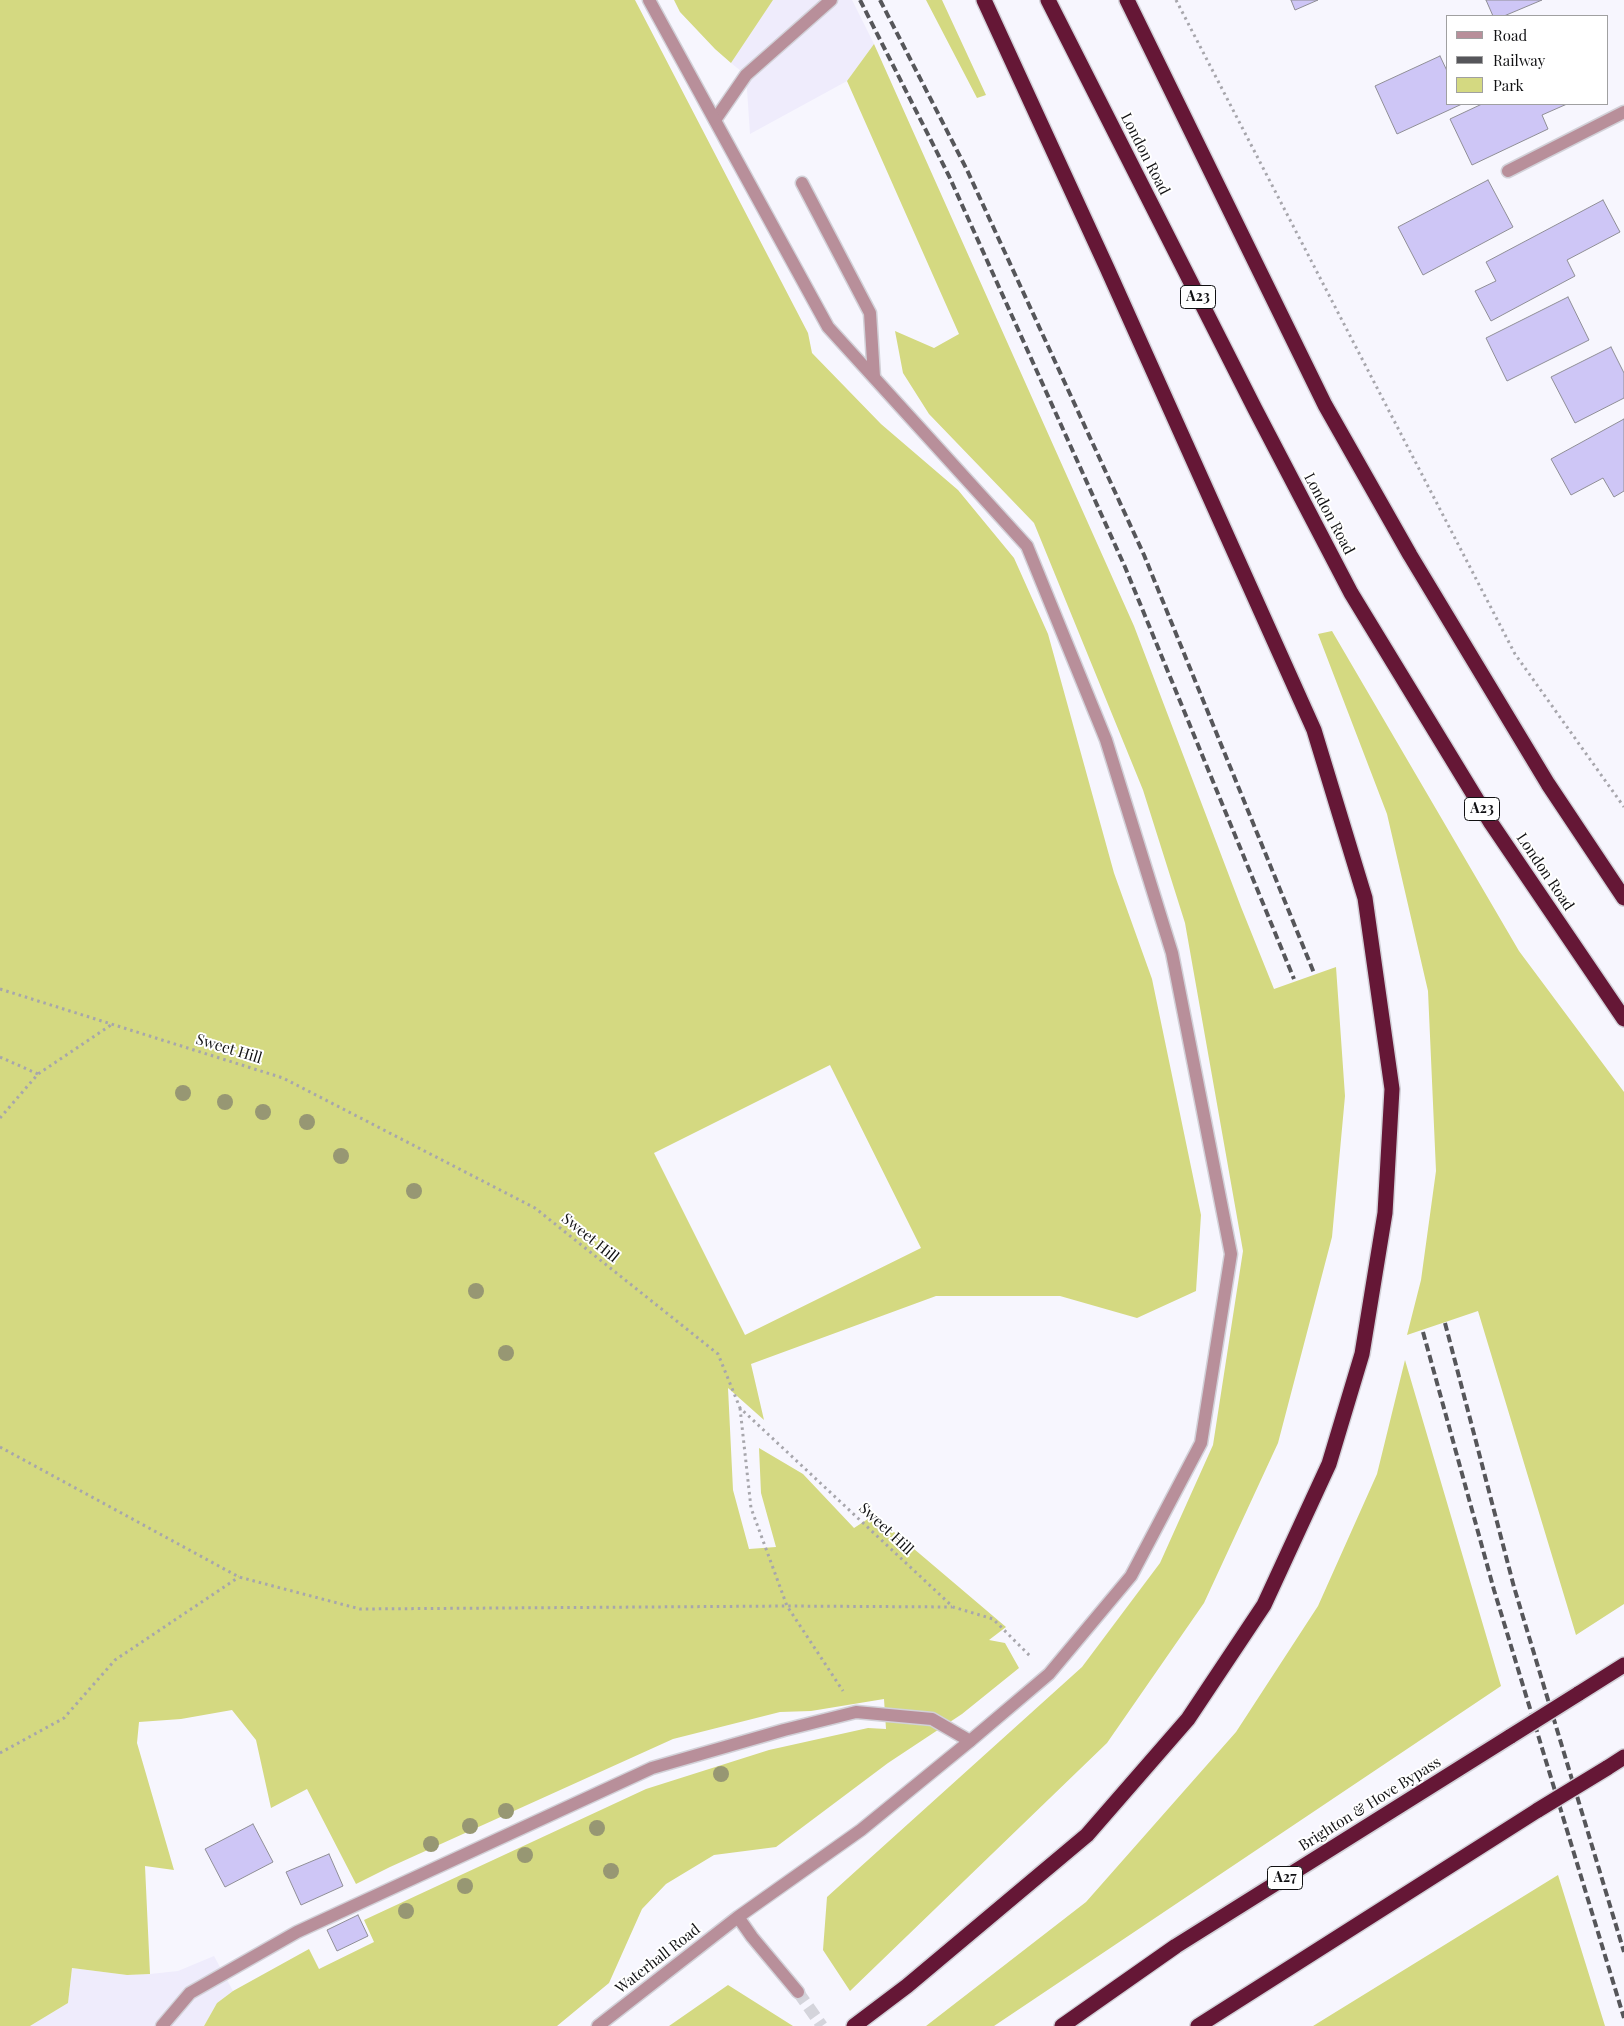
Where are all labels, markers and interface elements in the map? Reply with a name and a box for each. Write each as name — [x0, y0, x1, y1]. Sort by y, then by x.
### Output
legend — [1446, 15, 1609, 105]
text: Road — [1493, 25, 1527, 45]
text: Railway — [1493, 50, 1545, 70]
text: Park — [1493, 75, 1524, 95]
street label: London Road — [1117, 110, 1173, 198]
road number: A23 — [1180, 286, 1216, 308]
street label: London Road — [1300, 470, 1358, 558]
road number: A23 — [1464, 798, 1500, 821]
street label: London Road — [1512, 830, 1578, 914]
street label: Sweet Hill — [194, 1030, 264, 1068]
street label: Sweet Hill — [558, 1210, 622, 1266]
street label: Sweet Hill — [855, 1499, 917, 1559]
street label: Brighton & Hove Bypass — [1296, 1753, 1444, 1855]
road number: A27 — [1268, 1866, 1302, 1890]
street label: Waterhall Road — [612, 1920, 704, 1998]

